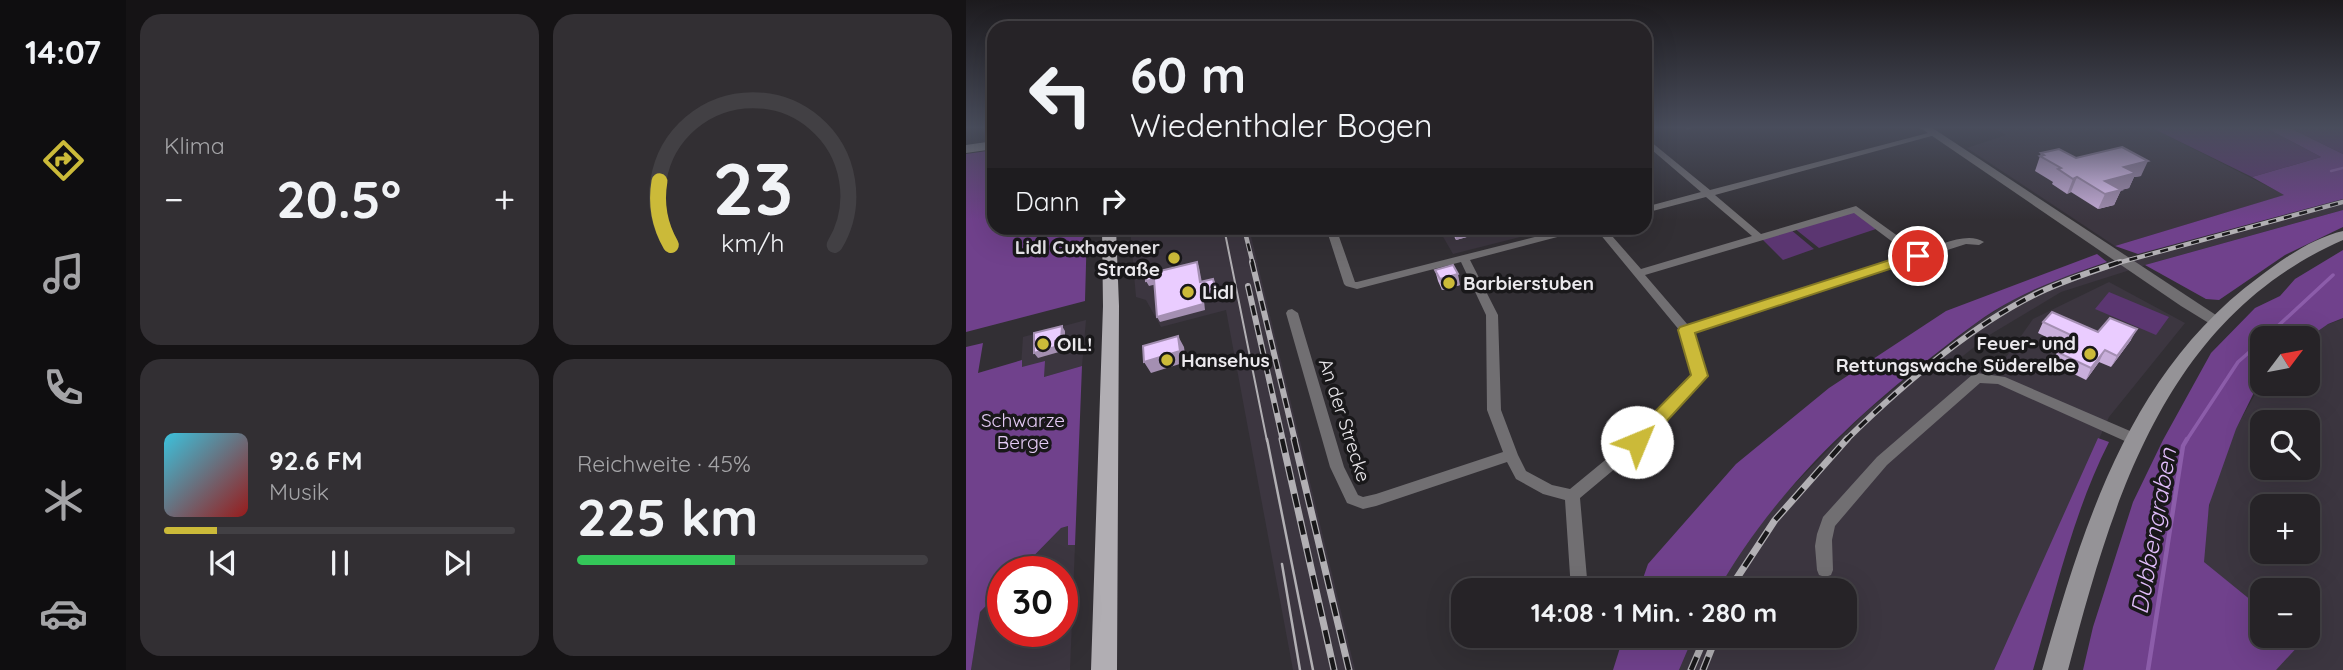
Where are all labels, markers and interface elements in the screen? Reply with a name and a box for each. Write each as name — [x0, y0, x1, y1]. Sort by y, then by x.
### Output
text: 14:07 — [25, 32, 101, 72]
text: 60 m — [1130, 44, 1246, 105]
icon: left — [1015, 49, 1106, 140]
text: Wiedenthaler Bogen — [1130, 105, 1432, 145]
text: Klima — [164, 131, 225, 160]
icon: directions — [39, 136, 88, 185]
text: 23 — [712, 143, 793, 234]
text: 20.5° — [276, 166, 401, 231]
text: − — [164, 175, 184, 223]
text: + — [494, 175, 515, 223]
icon: right — [1094, 182, 1132, 220]
text: Dann — [1015, 185, 1080, 218]
pin — [1888, 226, 1948, 286]
text: km/h — [721, 227, 784, 258]
place label: Lidl Cuxhavener Straße — [1015, 235, 1160, 281]
icon: arrive — [1899, 237, 1937, 275]
icon: music — [39, 249, 88, 298]
marker: Lidl Cuxhavener Straße — [1166, 250, 1182, 266]
place label: Barbierstuben — [1463, 271, 1594, 295]
marker: Barbierstuben — [1441, 275, 1457, 291]
place label: Lidl — [1202, 280, 1234, 304]
marker: Lidl — [1180, 284, 1196, 300]
north arrow — [2250, 326, 2320, 396]
map controls — [2250, 326, 2320, 648]
place label: Feuer- und Rettungswache Süderelbe — [1836, 331, 2076, 377]
place label: OIL! — [1057, 332, 1092, 356]
marker: OIL! — [1035, 336, 1051, 352]
marker: Feuer- und Rettungswache Süderelbe — [2082, 346, 2098, 362]
place label: Hansehus — [1181, 348, 1270, 372]
marker: Hansehus — [1159, 352, 1175, 368]
street label: An der Strecke — [1314, 355, 1376, 485]
icon: phone — [39, 363, 88, 412]
position arrow — [1600, 405, 1674, 479]
park label: Schwarze Berge — [981, 408, 1065, 454]
button: search — [2250, 410, 2320, 480]
text: 92.6 FM — [269, 444, 363, 477]
water label: Dubbengraben — [2124, 445, 2183, 616]
text: Reichweite · 45% — [577, 449, 751, 478]
icon: climate — [39, 476, 88, 525]
text: Musik — [269, 477, 329, 506]
text: 225 km — [577, 484, 758, 549]
button: + — [2250, 494, 2320, 564]
icon: previous — [204, 544, 242, 582]
icon: pause — [321, 544, 359, 582]
icon: next — [438, 544, 476, 582]
speed limit sign: 30 — [987, 556, 1078, 647]
button: − — [2250, 578, 2320, 648]
icon: car — [39, 589, 88, 638]
text: 14:08 · 1 Min. · 280 m — [1531, 596, 1777, 629]

